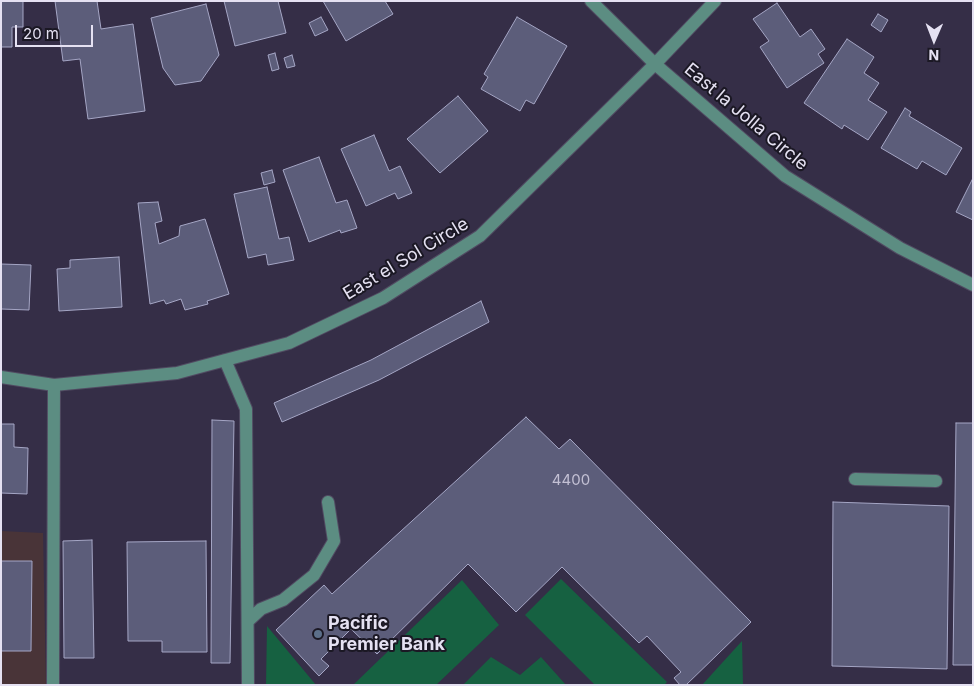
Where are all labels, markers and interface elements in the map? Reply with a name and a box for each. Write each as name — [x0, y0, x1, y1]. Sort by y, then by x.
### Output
scale bar — [18, 15, 95, 47]
north arrow — [909, 15, 959, 65]
text: 20 m — [23, 24, 59, 43]
text: N — [928, 47, 939, 64]
street label: East la Jolla Circle — [680, 59, 812, 175]
street label: East el Sol Circle — [340, 213, 472, 305]
house number: 4400 — [552, 471, 590, 489]
place label: Pacific Premier Bank — [328, 613, 445, 656]
marker: Pacific Premier Bank — [312, 628, 324, 640]

